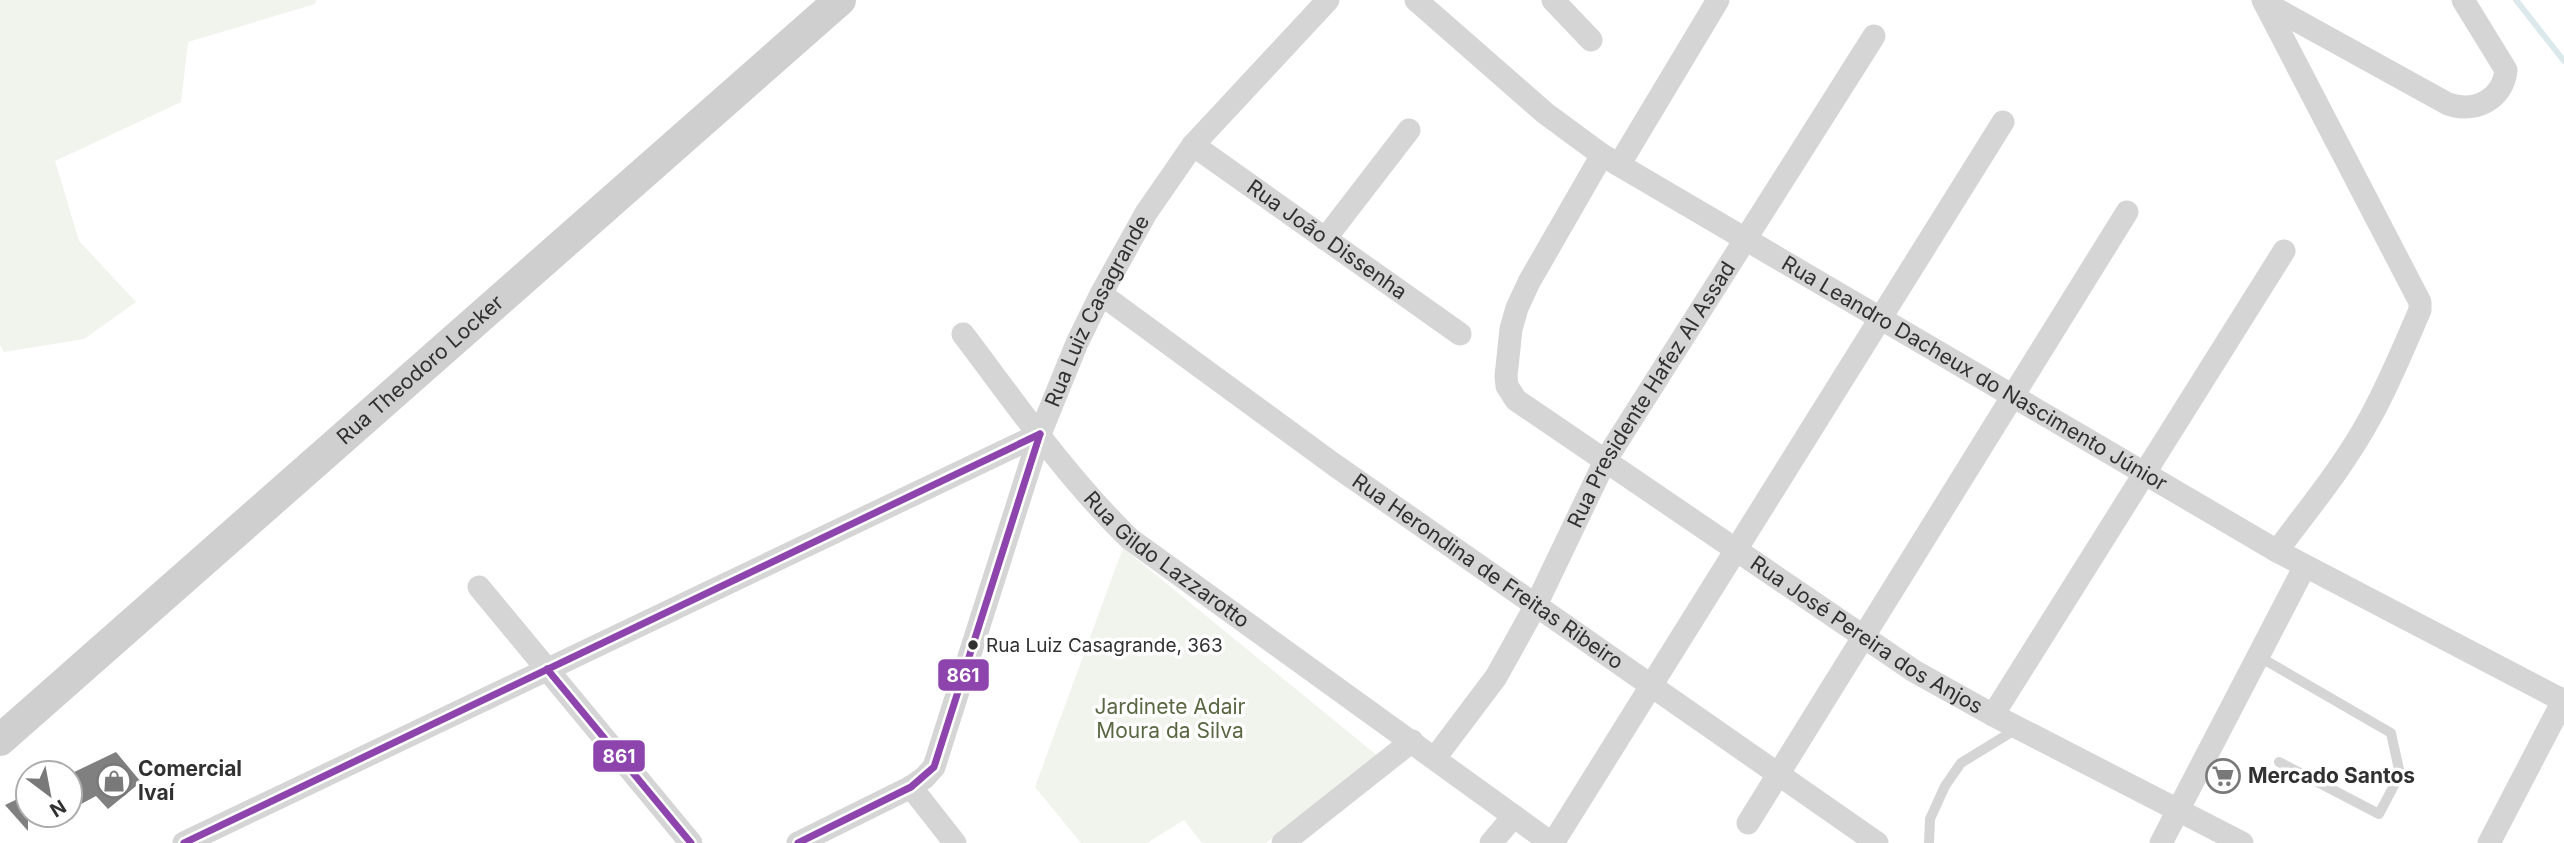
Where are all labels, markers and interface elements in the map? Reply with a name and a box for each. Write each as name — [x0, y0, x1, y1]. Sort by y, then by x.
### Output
street label: Rua João Dissenha — [1242, 174, 1412, 304]
street label: Rua Luiz Casagrande — [1039, 210, 1154, 410]
street label: Rua Leandro Dacheux do Nascimento Júnior — [1777, 250, 2172, 496]
street label: Rua Presidente Hafez Al Assad — [1562, 257, 1740, 532]
street label: Rua Theodoro Locker — [331, 289, 508, 449]
street label: Rua Herondina de Freitas Ribeiro — [1348, 468, 1628, 674]
street label: Rua Gildo Lazzarotto — [1079, 486, 1254, 633]
street label: Rua José Pereira dos Anjos — [1746, 550, 1987, 719]
place label: Rua Luiz Casagrande, 363 — [986, 634, 1223, 657]
marker: Rua Luiz Casagrande, 363 — [966, 638, 980, 652]
line badge: 861 — [937, 658, 990, 692]
text: 861 — [947, 664, 979, 687]
park label: Jardinete Adair Moura da Silva — [1095, 694, 1246, 743]
line badge: 861 — [592, 739, 646, 773]
text: 861 — [603, 745, 635, 768]
place label: Comercial Ivaí — [138, 756, 242, 805]
supermarket icon: Mercado Santos — [2204, 757, 2242, 795]
north arrow — [14, 759, 84, 829]
shop icon: Comercial Ivaí — [95, 762, 133, 800]
place label: Mercado Santos — [2248, 763, 2415, 788]
text: N — [46, 794, 70, 822]

